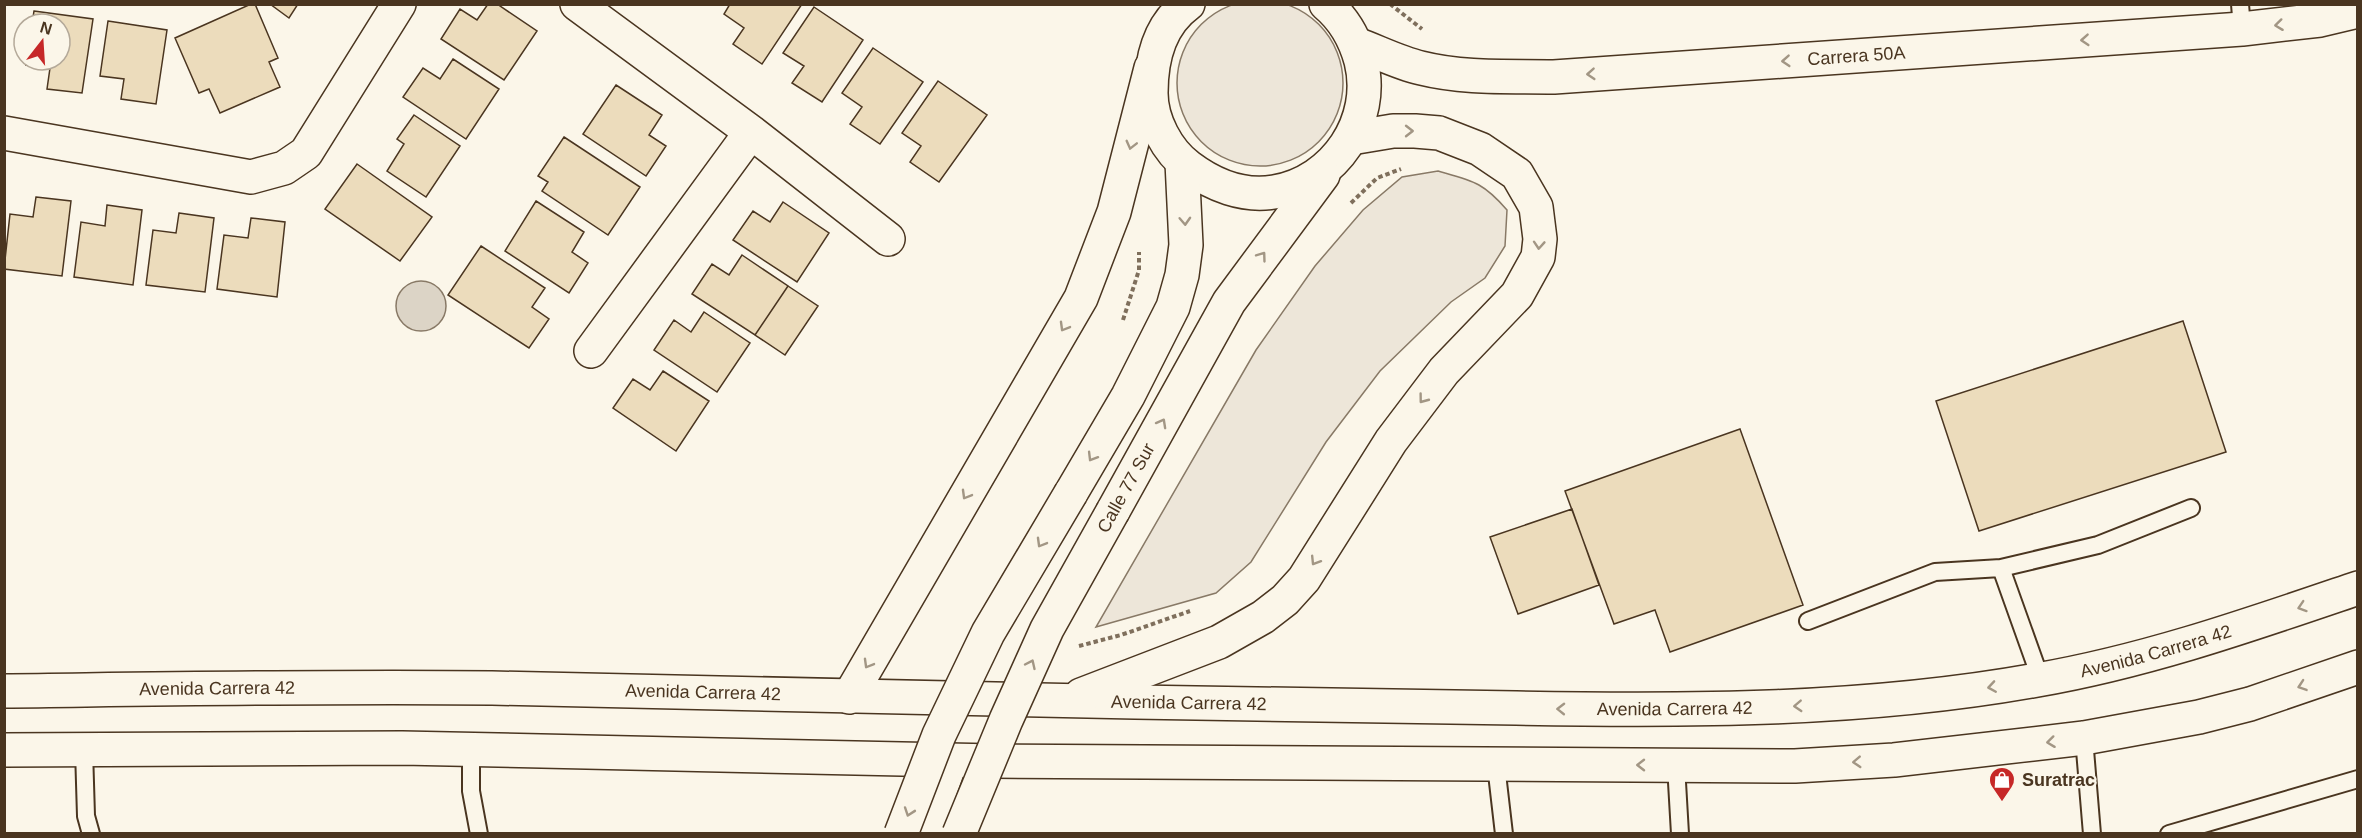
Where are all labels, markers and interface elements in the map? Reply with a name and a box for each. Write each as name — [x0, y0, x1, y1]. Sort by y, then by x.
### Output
north arrow — [12, 12, 72, 72]
text: N — [38, 18, 54, 38]
one-way arrow — [2275, 18, 2284, 31]
one-way arrow — [2080, 34, 2089, 47]
street label: Carrera 50A — [1807, 43, 1906, 69]
one-way arrow — [1781, 54, 1790, 67]
one-way arrow — [1587, 67, 1596, 80]
one-way arrow — [1405, 125, 1414, 137]
one-way arrow — [1126, 139, 1139, 149]
one-way arrow — [1178, 216, 1191, 225]
one-way arrow — [1532, 241, 1545, 250]
one-way arrow — [1255, 251, 1266, 262]
one-way arrow — [1060, 320, 1071, 331]
one-way arrow — [1419, 392, 1430, 403]
one-way arrow — [1155, 419, 1166, 429]
street label: Calle 77 Sur — [1093, 440, 1159, 536]
one-way arrow — [1088, 450, 1099, 461]
one-way arrow — [962, 489, 973, 499]
one-way arrow — [1037, 537, 1048, 547]
one-way arrow — [1311, 555, 1323, 565]
one-way arrow — [2297, 600, 2308, 612]
street label: Avenida Carrera 42 — [2078, 621, 2234, 681]
one-way arrow — [864, 658, 876, 668]
one-way arrow — [1024, 659, 1036, 670]
street label: Avenida Carrera 42 — [139, 678, 295, 699]
one-way arrow — [2297, 678, 2308, 691]
street label: Avenida Carrera 42 — [625, 680, 781, 704]
one-way arrow — [1987, 681, 1996, 693]
street label: Avenida Carrera 42 — [1111, 692, 1267, 714]
street label: Avenida Carrera 42 — [1597, 698, 1753, 719]
one-way arrow — [1793, 700, 1802, 713]
one-way arrow — [1556, 703, 1565, 715]
one-way arrow — [2047, 736, 2056, 748]
one-way arrow — [1853, 755, 1862, 768]
one-way arrow — [1637, 759, 1646, 771]
shop icon: Suratrac — [1987, 765, 2017, 803]
place label: Suratrac — [2022, 770, 2095, 790]
one-way arrow — [903, 806, 916, 817]

